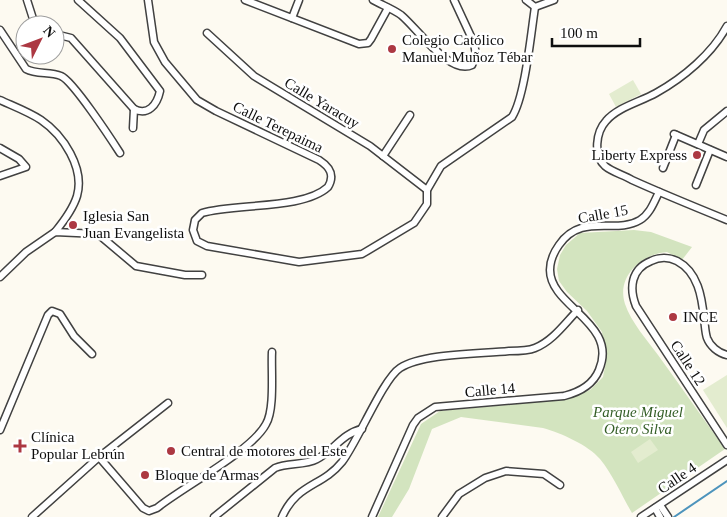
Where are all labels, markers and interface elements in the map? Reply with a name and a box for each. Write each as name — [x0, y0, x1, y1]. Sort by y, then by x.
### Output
north arrow — [15, 15, 65, 65]
scale bar — [552, 15, 640, 47]
text: N — [40, 23, 58, 40]
text: 100 m — [560, 25, 598, 41]
place label: Colegio Católico Manuel Muñoz Tébar — [402, 32, 533, 65]
marker: Colegio Católico Manuel Muñoz Tébar — [386, 43, 398, 55]
street label: Calle Yaracuy — [282, 74, 363, 132]
street label: Calle Terepaima — [230, 98, 326, 156]
place label: Liberty Express — [592, 147, 687, 163]
marker: Liberty Express — [691, 149, 703, 161]
street label: Calle 15 — [577, 202, 629, 226]
place label: Iglesia San Juan Evangelista — [83, 208, 185, 241]
marker: Iglesia San Juan Evangelista — [67, 219, 79, 231]
place label: INCE — [683, 309, 718, 325]
marker: INCE — [667, 311, 679, 323]
street label: Calle 12 — [668, 338, 708, 388]
street label: Calle 14 — [464, 380, 516, 400]
park label: Parque Miguel Otero Silva — [592, 404, 683, 437]
place label: Clínica Popular Lebrún — [31, 429, 125, 462]
marker: Clínica Popular Lebrún — [13, 439, 27, 453]
place label: Central de motores del Este — [181, 443, 347, 459]
marker: Central de motores del Este — [165, 445, 177, 457]
street label: Calle 4 — [655, 459, 700, 497]
place label: Bloque de Armas — [155, 467, 259, 483]
marker: Bloque de Armas — [139, 469, 151, 481]

